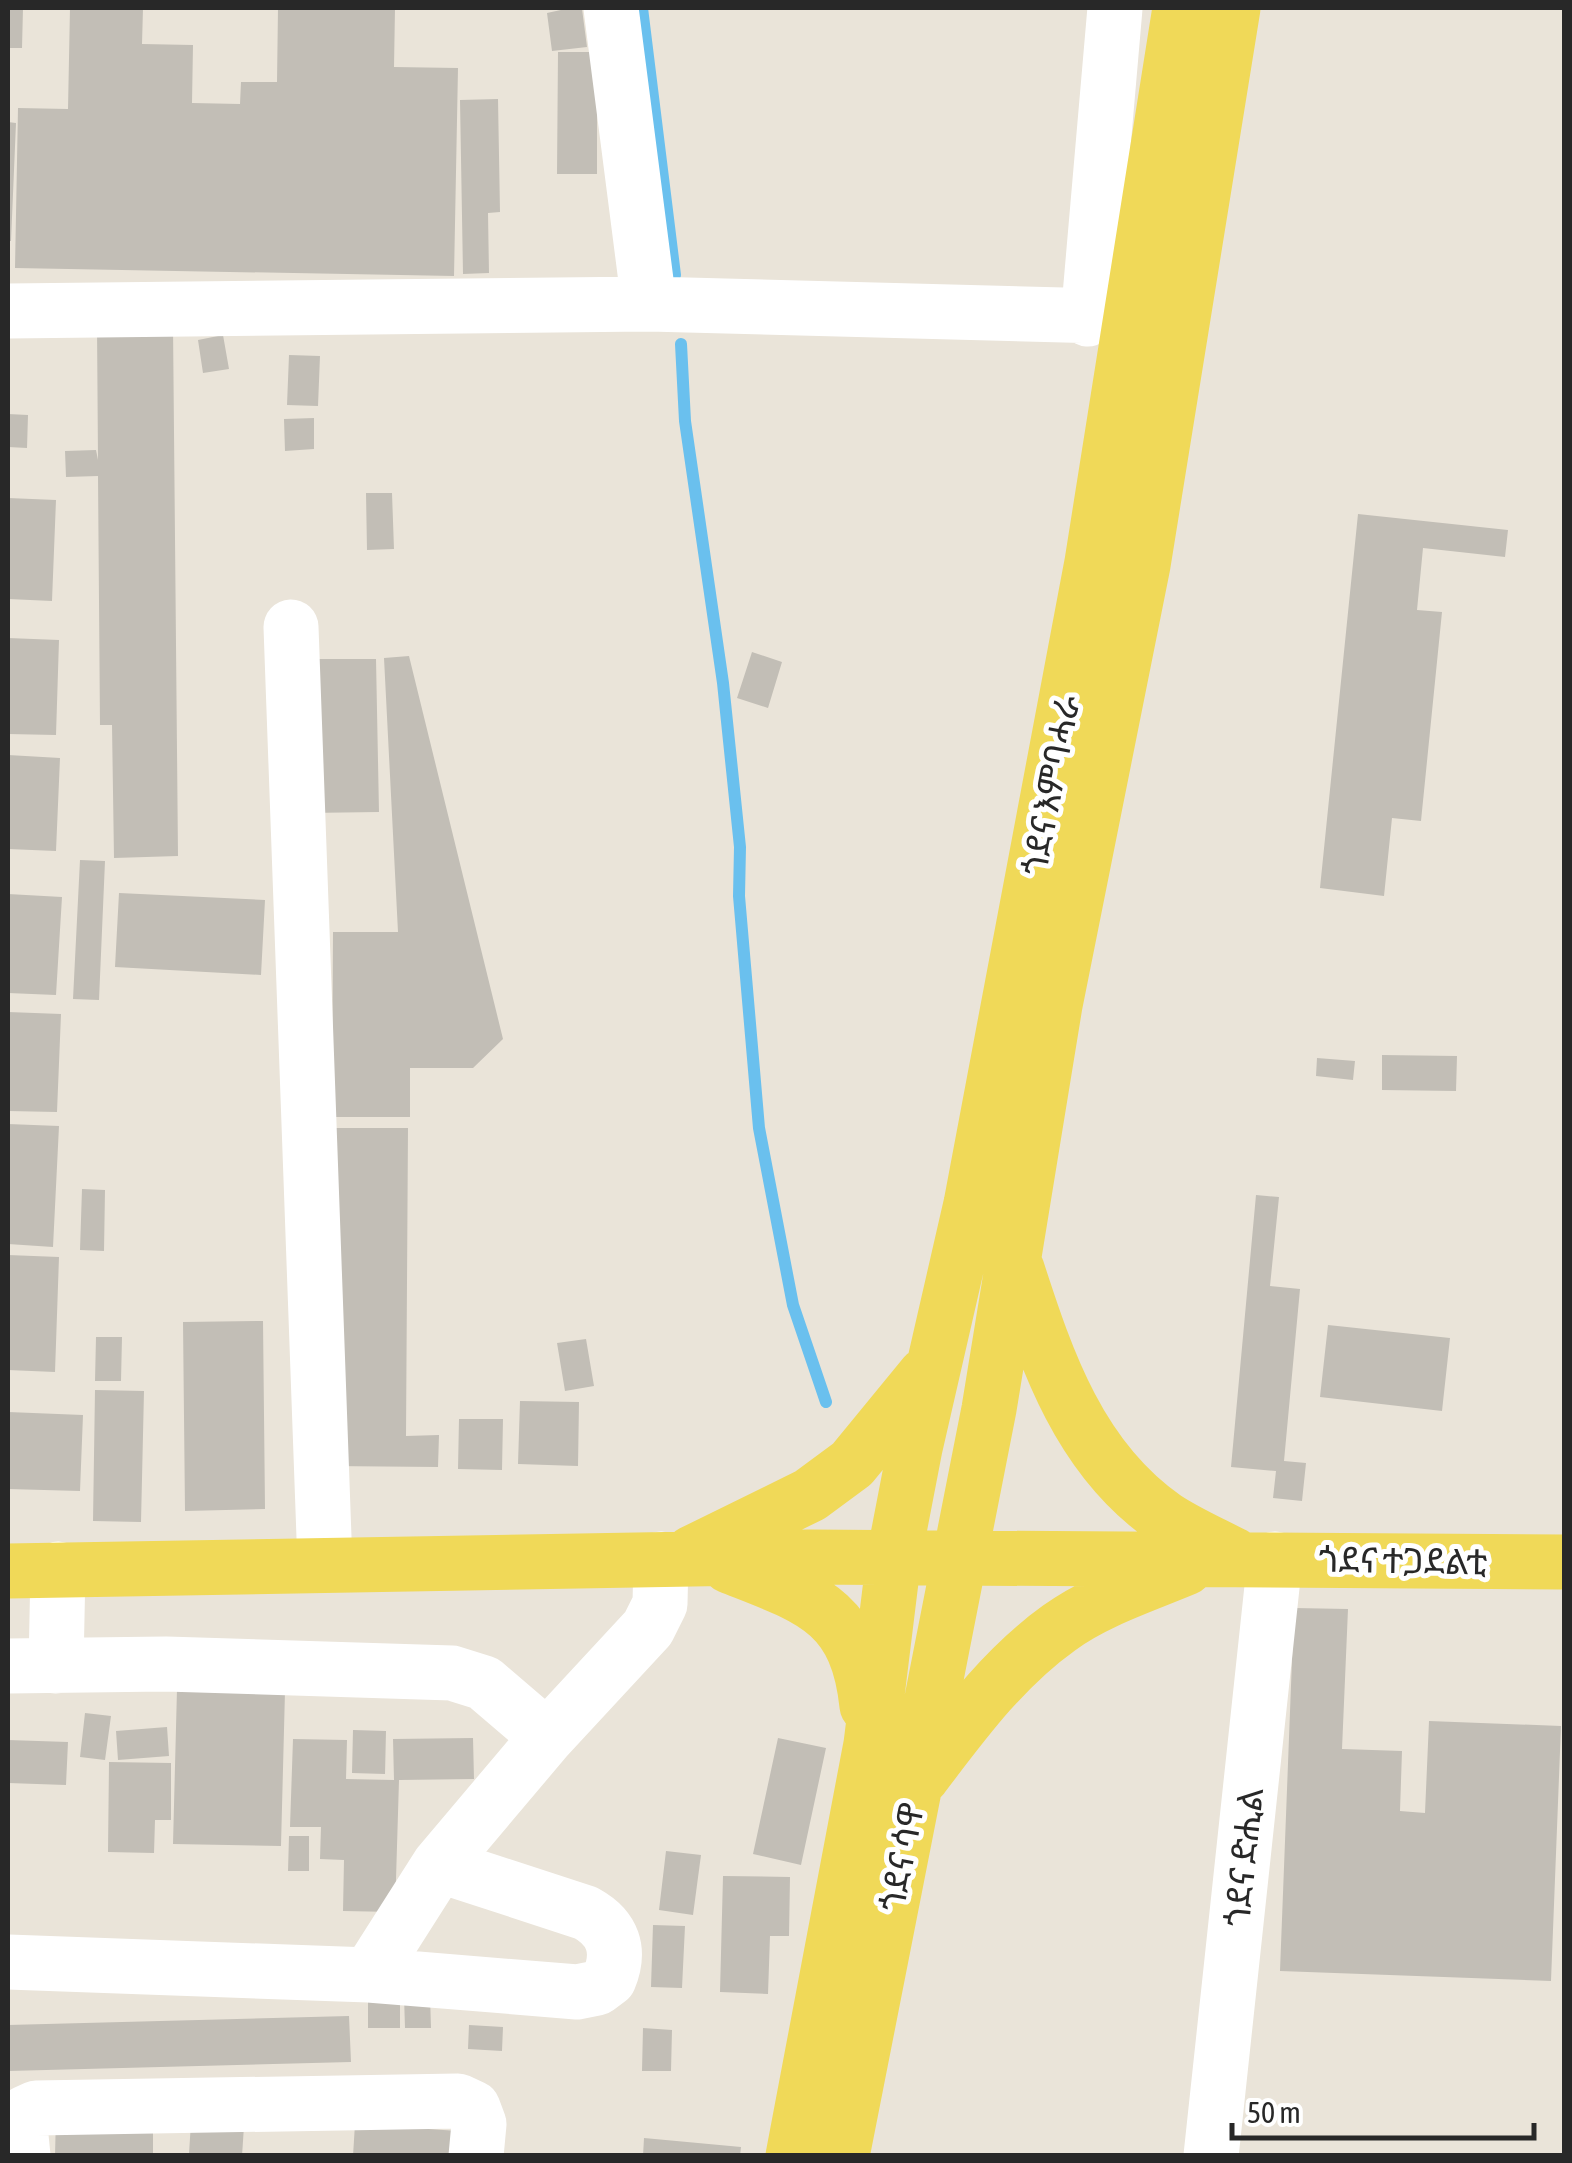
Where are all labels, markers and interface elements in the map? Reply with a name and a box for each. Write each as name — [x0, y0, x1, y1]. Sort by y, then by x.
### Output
street label: ጎደና እምባሓራ — [1013, 692, 1087, 878]
street label: ጎደና ተጋደልቲ — [1318, 1539, 1488, 1581]
street label: ጎደና ድሒል — [1216, 1785, 1270, 1929]
street label: ጎደና ሳዋ — [871, 1800, 931, 1914]
scale bar — [1232, 2078, 1534, 2140]
text: 50 m — [1247, 2095, 1301, 2129]

